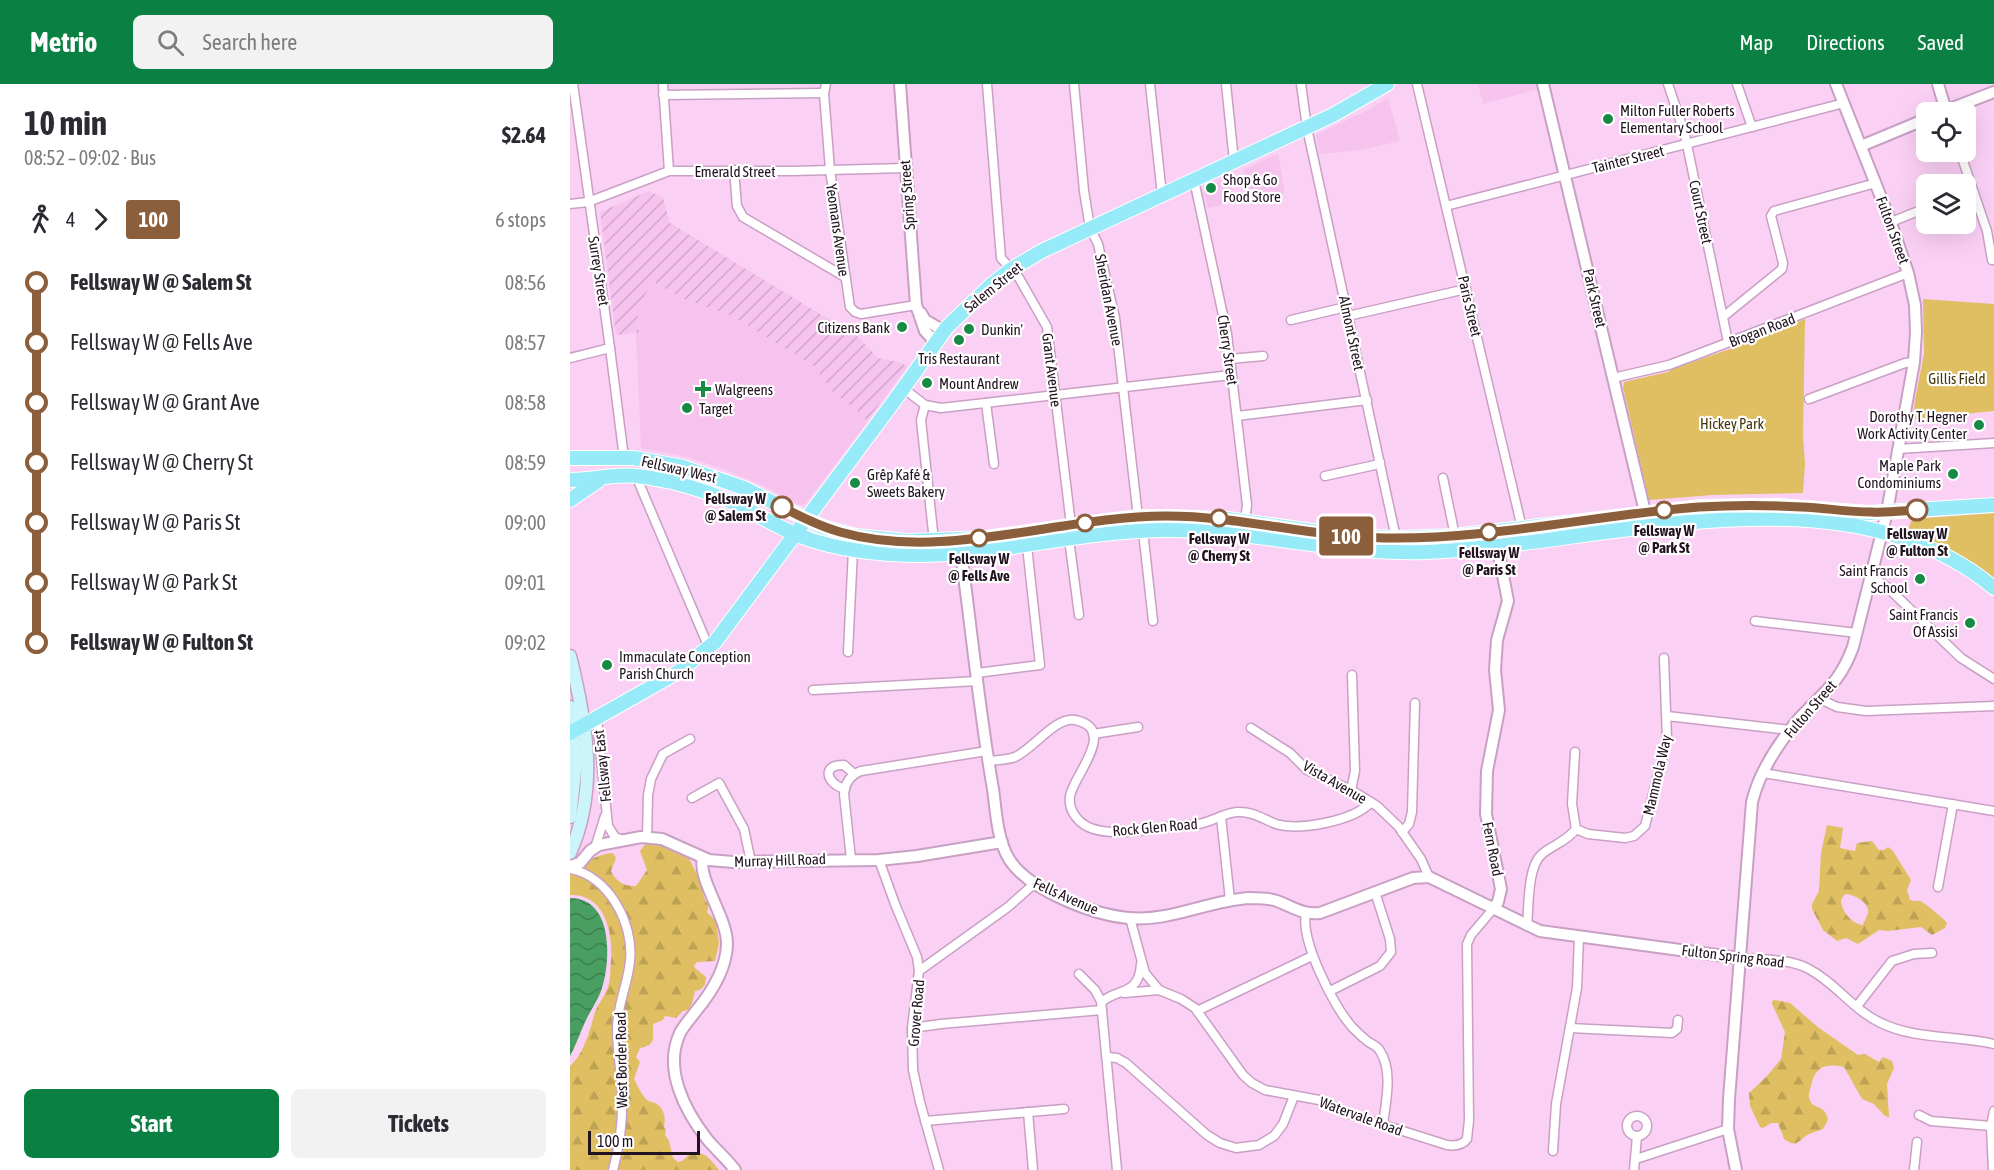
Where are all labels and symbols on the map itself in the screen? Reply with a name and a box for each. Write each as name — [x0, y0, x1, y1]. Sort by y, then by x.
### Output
place label: Milton Fuller Roberts Elementary School — [1620, 102, 1735, 136]
marker: Milton Fuller Roberts Elementary School — [1601, 112, 1615, 126]
street label: Tainter Street — [1590, 142, 1666, 176]
street label: Spring Street — [896, 160, 918, 230]
street label: Emerald Street — [694, 163, 776, 180]
place label: Shop & Go Food Store — [1223, 171, 1281, 205]
street label: Court Street — [1686, 179, 1716, 245]
marker: Shop & Go Food Store — [1204, 181, 1218, 195]
street label: Yeomans Avenue — [823, 183, 853, 278]
street label: Fulton Street — [1873, 194, 1913, 266]
street label: Surrey Street — [585, 235, 613, 307]
street label: Sheridan Avenue — [1092, 253, 1126, 348]
street label: Salem Street — [961, 258, 1025, 316]
street label: Park Street — [1580, 267, 1610, 329]
street label: Paris Street — [1455, 274, 1485, 338]
street label: Almont Street — [1336, 294, 1368, 372]
street label: Brogan Road — [1726, 310, 1798, 350]
street label: Cherry Street — [1215, 314, 1241, 386]
place label: Citizens Bank — [817, 319, 890, 336]
marker: Citizens Bank — [895, 320, 909, 334]
place label: Dunkin' — [981, 321, 1023, 338]
marker: Dunkin' — [962, 322, 976, 336]
street label: Grant Avenue — [1039, 332, 1065, 408]
marker: Tris Restaurant — [952, 333, 966, 347]
place label: Tris Restaurant — [918, 350, 1000, 367]
park label: Gillis Field — [1928, 370, 1986, 387]
place label: Mount Andrew — [939, 375, 1019, 392]
marker: Mount Andrew — [920, 376, 934, 390]
place label: Walgreens — [715, 381, 773, 398]
marker: Walgreens — [696, 382, 710, 396]
place label: Target — [699, 400, 733, 417]
marker: Target — [680, 401, 694, 415]
place label: Dorothy T. Hegner Work Activity Center — [1857, 408, 1968, 442]
park label: Hickey Park — [1700, 415, 1764, 432]
marker: Dorothy T. Hegner Work Activity Center — [1972, 418, 1986, 432]
street label: Fellsway West — [640, 452, 718, 486]
place label: Maple Park Condominiums — [1857, 457, 1941, 491]
place label: Grêp Kafé & Sweets Bakery — [867, 466, 945, 500]
marker: Maple Park Condominiums — [1946, 467, 1960, 481]
marker: Grêp Kafé & Sweets Bakery — [848, 476, 862, 490]
place label: Fellsway W @ Salem St — [705, 490, 767, 524]
marker: Fellsway W @ Salem St — [771, 496, 793, 518]
marker: Fellsway W @ Fulton St — [1906, 499, 1928, 521]
marker: Fellsway W @ Park St — [1655, 501, 1673, 519]
marker: Fellsway W @ Cherry St — [1210, 509, 1228, 527]
unlabelled marker — [1076, 514, 1094, 532]
line badge: 100 — [1312, 516, 1380, 556]
place label: Fellsway W @ Park St — [1634, 522, 1694, 556]
marker: Fellsway W @ Paris St — [1480, 523, 1498, 541]
place label: Fellsway W @ Fulton St — [1886, 525, 1949, 559]
marker: Fellsway W @ Fells Ave — [970, 529, 988, 547]
place label: Fellsway W @ Cherry St — [1188, 530, 1251, 564]
place label: Fellsway W @ Paris St — [1459, 544, 1519, 578]
place label: Fellsway W @ Fells Ave — [948, 550, 1010, 584]
place label: Saint Francis School — [1839, 562, 1908, 596]
marker: Saint Francis School — [1913, 572, 1927, 586]
place label: Saint Francis Of Assisi — [1889, 606, 1958, 640]
marker: Saint Francis Of Assisi — [1963, 616, 1977, 630]
place label: Immaculate Conception Parish Church — [619, 648, 751, 682]
marker: Immaculate Conception Parish Church — [600, 658, 614, 672]
street label: Fulton Street — [1780, 677, 1840, 741]
street label: Fellsway East — [590, 729, 614, 803]
street label: Mammola Way — [1639, 733, 1675, 817]
street label: Vista Avenue — [1300, 757, 1370, 807]
street label: Rock Glen Road — [1112, 815, 1198, 839]
street label: Fern Road — [1479, 820, 1507, 878]
street label: Murray Hill Road — [734, 850, 826, 870]
street label: Fells Avenue — [1031, 874, 1101, 918]
street label: Fulton Spring Road — [1681, 941, 1785, 971]
street label: Grover Road — [905, 979, 927, 1047]
street label: West Border Road — [612, 1012, 630, 1108]
street label: Watervale Road — [1317, 1093, 1405, 1139]
scale bar — [588, 1128, 700, 1156]

